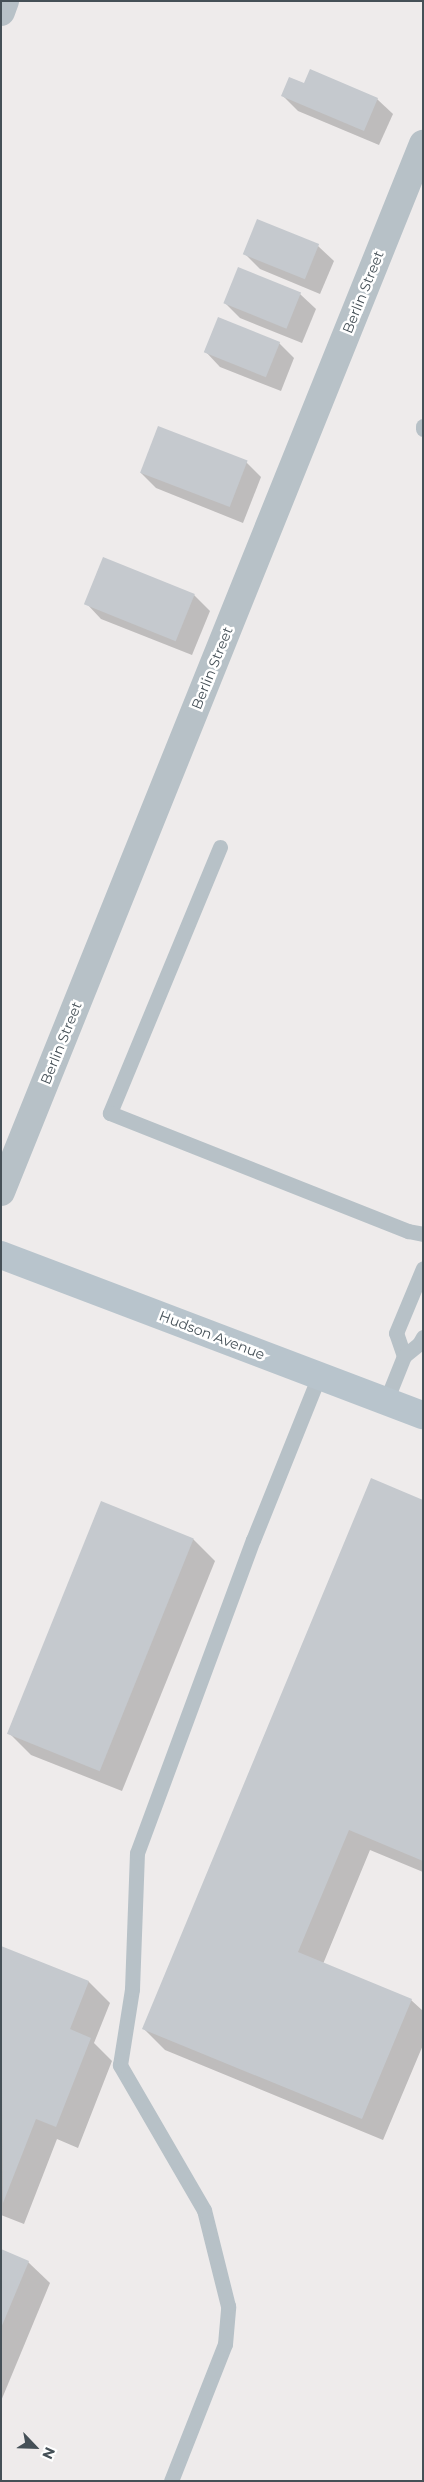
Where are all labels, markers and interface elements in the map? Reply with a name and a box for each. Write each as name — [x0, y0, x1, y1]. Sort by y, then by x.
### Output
street label: Berlin Street — [339, 248, 387, 336]
street label: Berlin Street — [188, 624, 236, 712]
street label: Berlin Street — [37, 999, 85, 1087]
street label: Hudson Avenue — [157, 1307, 267, 1363]
north arrow — [10, 2422, 60, 2472]
text: N — [38, 2444, 59, 2462]

